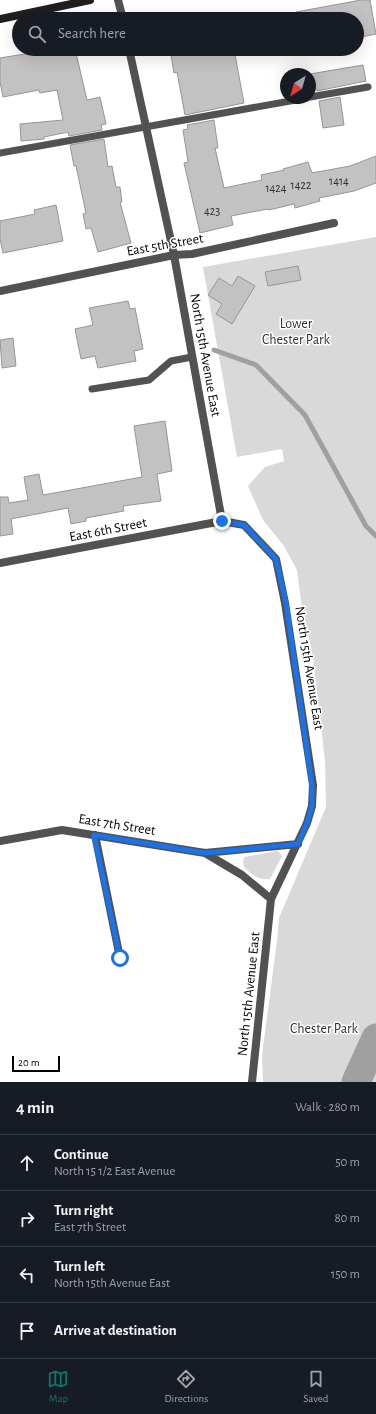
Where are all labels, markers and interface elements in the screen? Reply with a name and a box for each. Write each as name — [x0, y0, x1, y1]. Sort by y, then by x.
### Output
search box — [12, 12, 364, 56]
icon: search — [26, 23, 48, 45]
text: Search here — [58, 26, 126, 41]
north arrow — [280, 68, 316, 104]
house number: 1414 — [329, 175, 349, 187]
house number: 1422 — [291, 179, 312, 191]
house number: 1424 — [265, 182, 287, 194]
house number: 423 — [204, 205, 220, 217]
street label: East 5th Street — [125, 231, 205, 259]
street label: North 15th Avenue East — [187, 292, 223, 418]
park label: Lower Chester Park — [262, 317, 331, 347]
route end — [213, 512, 231, 530]
street label: East 6th Street — [68, 516, 148, 544]
street label: North 15th Avenue East — [292, 605, 326, 731]
street label: East 7th Street — [78, 812, 157, 838]
street label: North 15th Avenue East — [236, 931, 263, 1057]
route start — [111, 949, 129, 967]
park label: Chester Park — [290, 1022, 359, 1036]
scale bar — [12, 1054, 60, 1073]
text: 20 m — [18, 1057, 39, 1068]
text: 4 min — [16, 1099, 54, 1116]
text: Walk · 280 m — [295, 1101, 360, 1114]
text: Continue — [54, 1147, 109, 1162]
icon: ahead — [16, 1152, 38, 1174]
text: 50 m — [335, 1156, 360, 1169]
text: North 15 1/2 East Avenue — [54, 1165, 175, 1178]
text: Turn right — [54, 1203, 113, 1218]
icon: right — [16, 1208, 38, 1230]
text: 80 m — [334, 1212, 360, 1225]
text: East 7th Street — [54, 1221, 126, 1234]
text: Turn left — [54, 1259, 105, 1274]
icon: left — [16, 1264, 38, 1286]
text: 150 m — [331, 1268, 360, 1281]
text: North 15th Avenue East — [54, 1277, 170, 1290]
icon: arrive — [16, 1320, 38, 1342]
text: Arrive at destination — [54, 1323, 177, 1338]
tab: Map — [47, 1368, 69, 1405]
tab: Directions — [164, 1368, 208, 1405]
tab: Saved — [303, 1368, 328, 1405]

